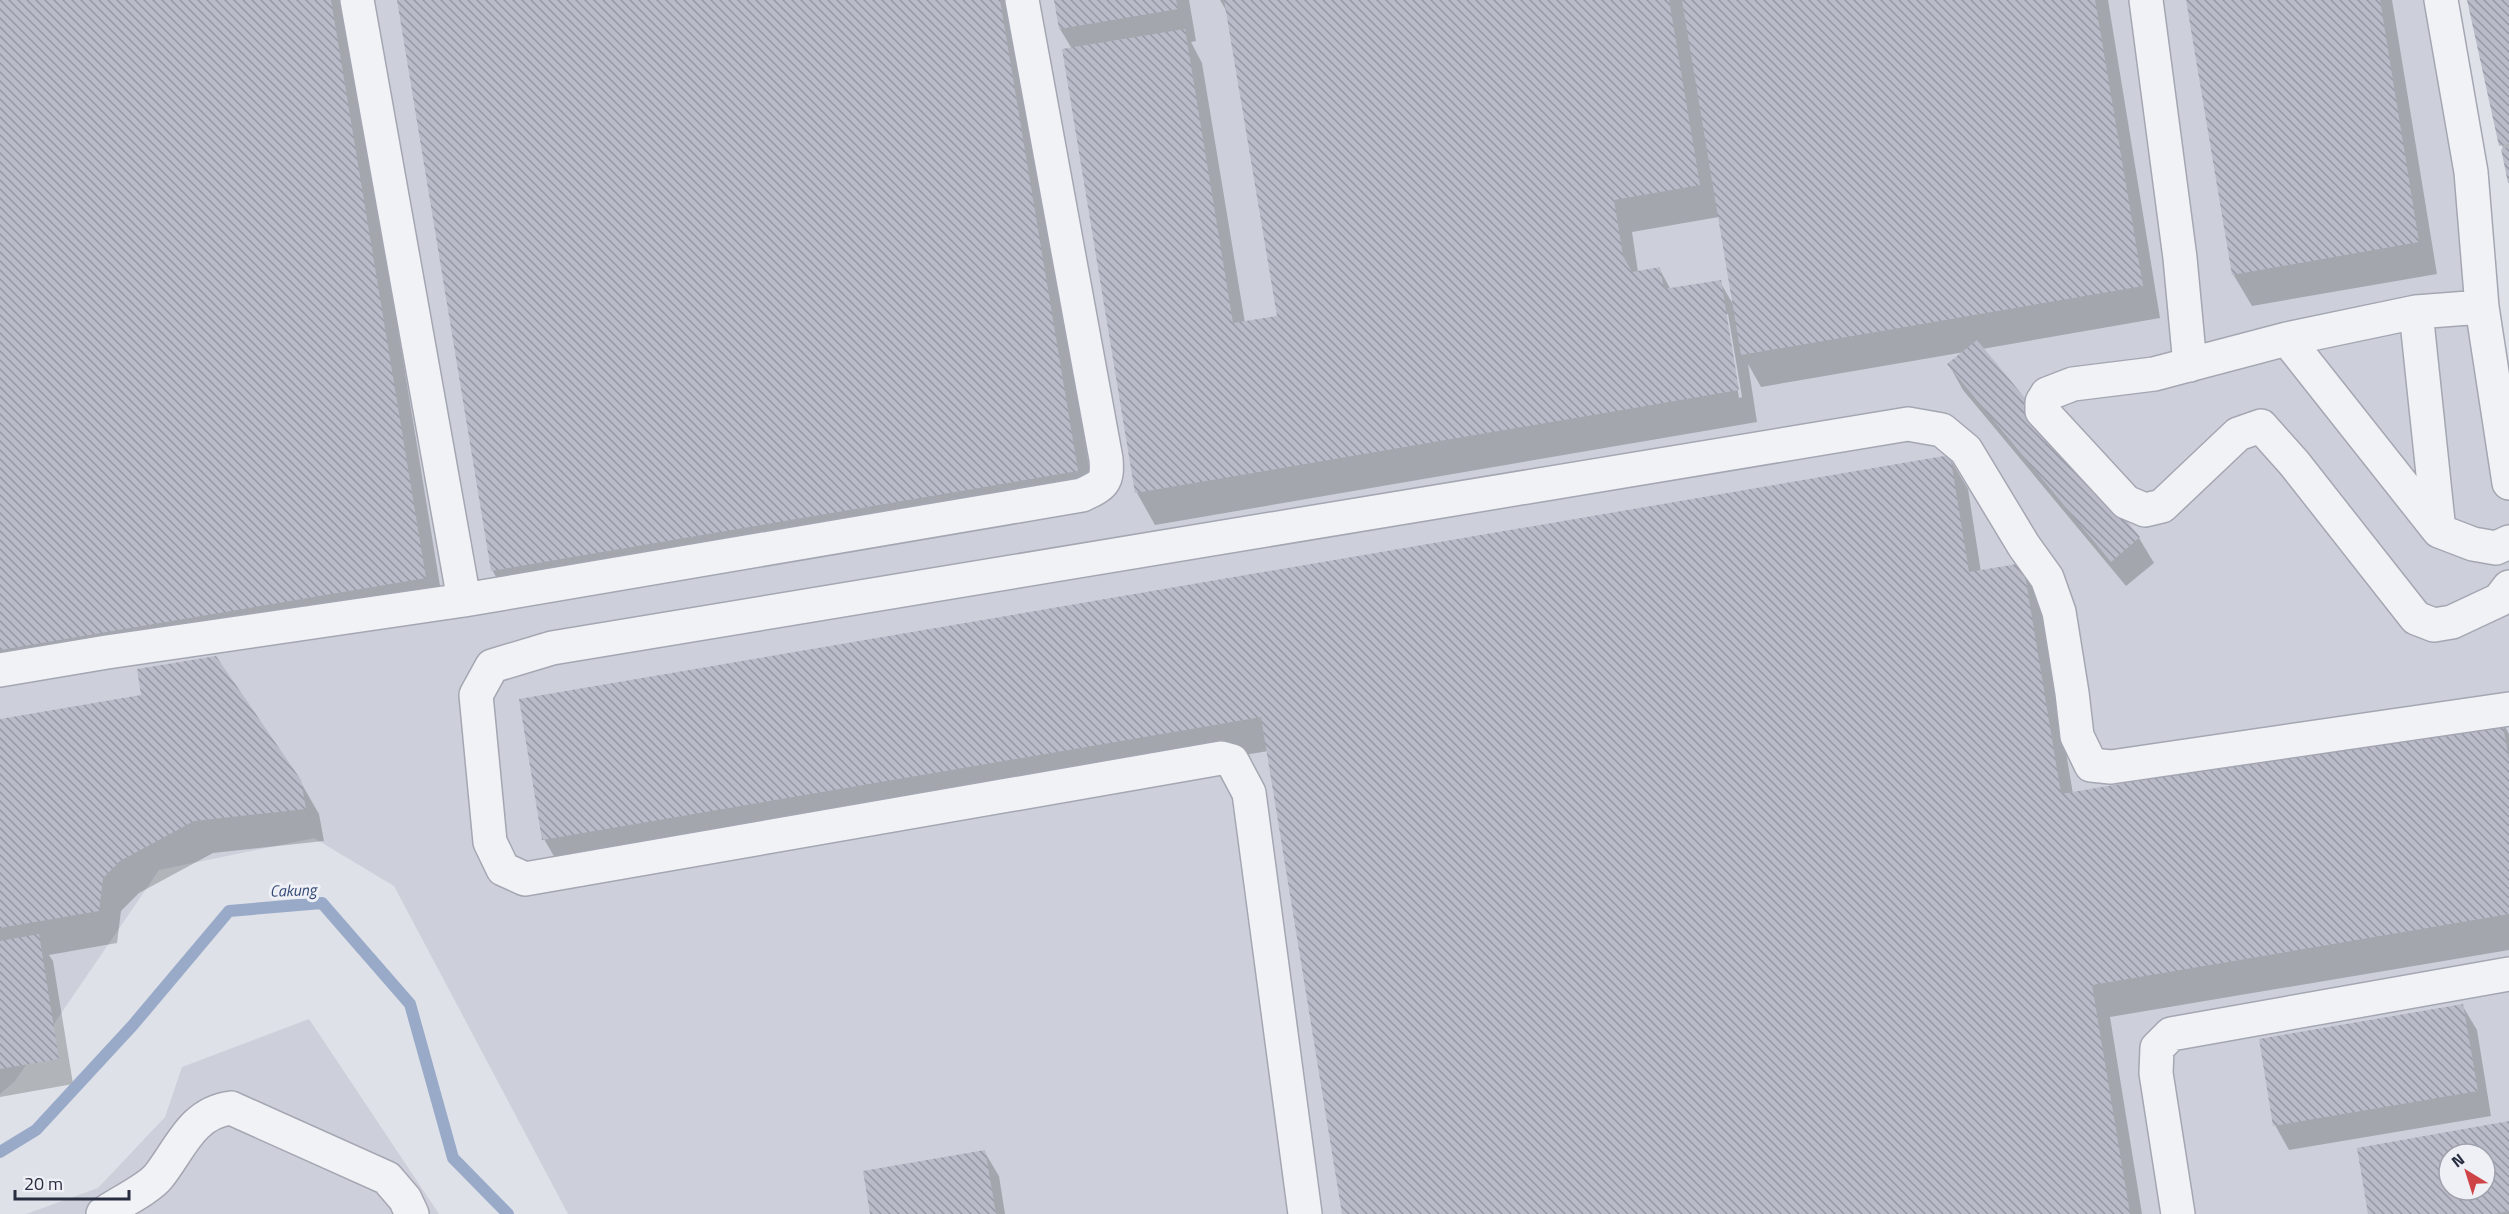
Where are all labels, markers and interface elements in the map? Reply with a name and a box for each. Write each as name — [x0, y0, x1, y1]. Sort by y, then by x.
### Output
water label: Cakung — [269, 877, 319, 903]
north arrow — [2437, 1142, 2497, 1202]
text: N — [2446, 1147, 2470, 1173]
scale bar — [15, 1163, 129, 1201]
text: 20 m — [24, 1170, 63, 1197]

